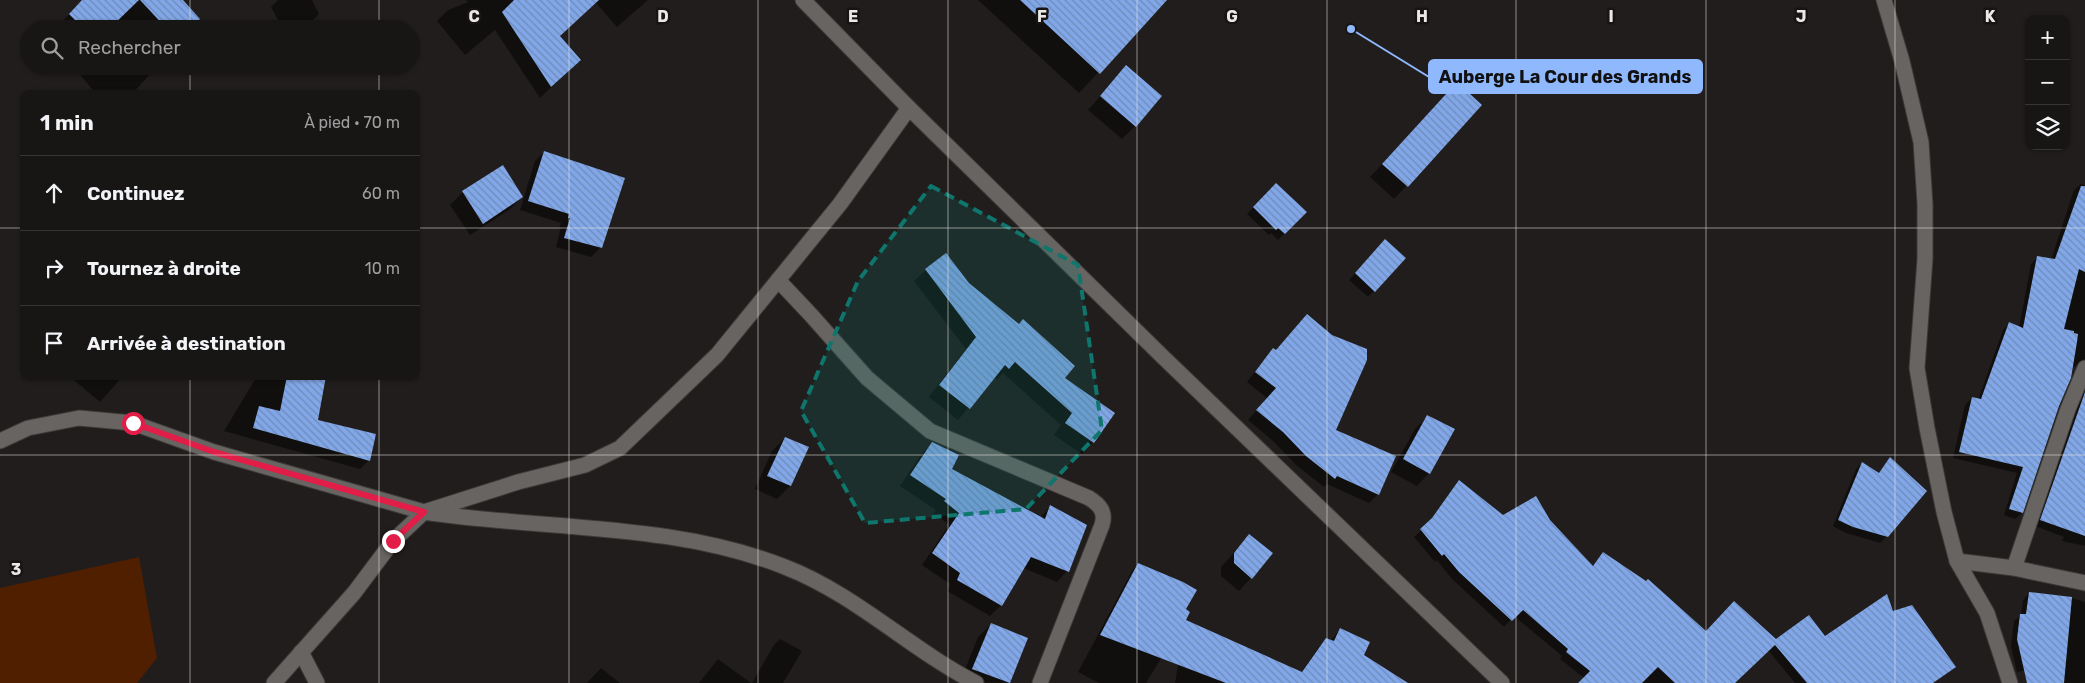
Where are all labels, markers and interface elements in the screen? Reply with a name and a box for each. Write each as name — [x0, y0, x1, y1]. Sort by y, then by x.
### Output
text: C — [468, 7, 480, 26]
text: D — [657, 7, 669, 26]
text: E — [848, 7, 858, 26]
text: F — [1037, 7, 1047, 26]
text: G — [1226, 7, 1238, 26]
text: H — [1416, 7, 1428, 26]
text: I — [1608, 7, 1614, 26]
text: J — [1796, 7, 1806, 26]
text: K — [1985, 7, 1996, 26]
map controls — [2025, 15, 2070, 150]
button: + — [2025, 15, 2070, 60]
search box — [20, 20, 420, 75]
icon: search — [38, 34, 66, 62]
text: Rechercher — [78, 36, 181, 59]
callout: Auberge La Cour des Grands — [1429, 60, 1702, 93]
button: − — [2025, 60, 2070, 105]
text: Auberge La Cour des Grands — [1439, 66, 1691, 88]
button: layers — [2025, 105, 2070, 150]
text: 1 min — [40, 110, 94, 135]
text: À pied · 70 m — [304, 113, 400, 132]
icon: ahead — [40, 179, 68, 207]
text: Continuez — [87, 182, 185, 205]
text: 60 m — [362, 184, 400, 203]
icon: right — [40, 254, 68, 282]
text: Tournez à droite — [87, 257, 241, 280]
text: 10 m — [365, 259, 400, 278]
icon: arrive — [40, 329, 68, 357]
text: Arrivée à destination — [87, 332, 286, 355]
route start — [122, 412, 145, 435]
route end — [382, 530, 405, 553]
text: 3 — [11, 560, 21, 579]

